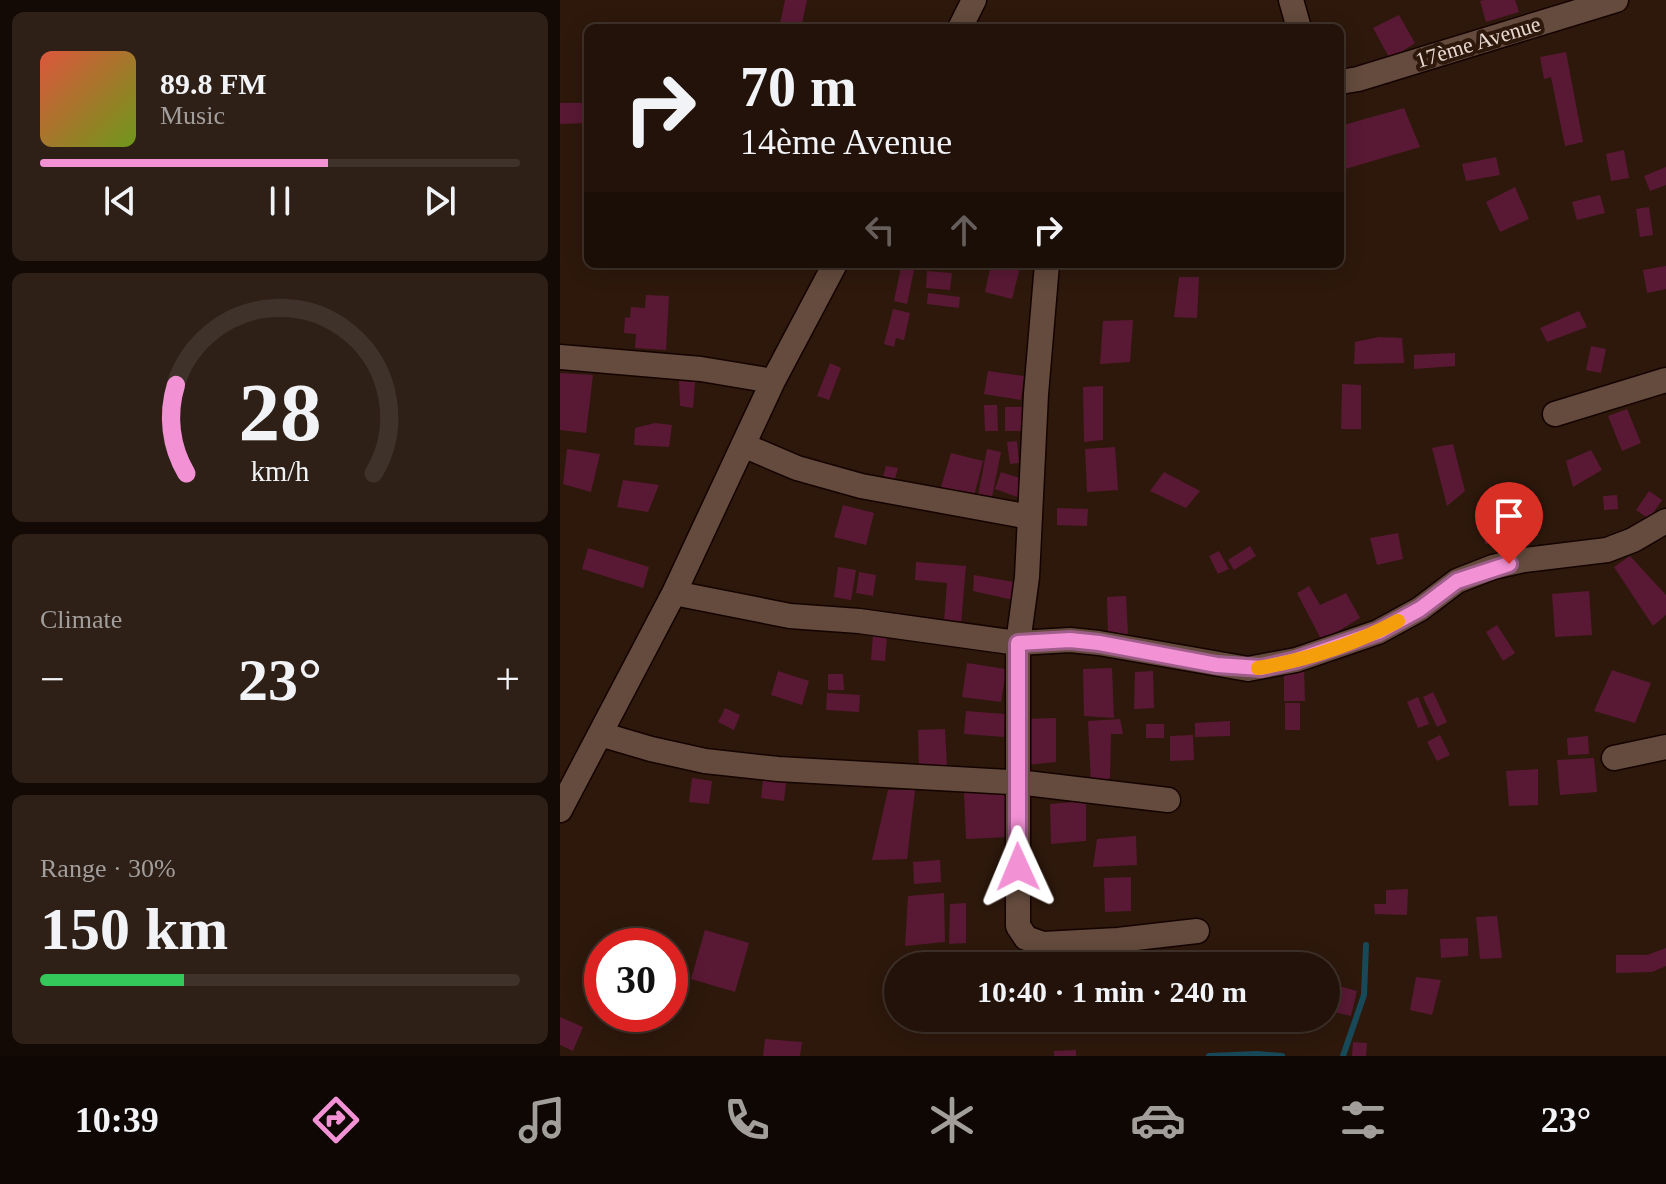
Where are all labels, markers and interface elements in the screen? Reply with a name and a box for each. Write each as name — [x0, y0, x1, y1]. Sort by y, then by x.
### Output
street label: 17ème Avenue — [1412, 11, 1544, 73]
icon: right — [608, 56, 712, 160]
text: 70 m — [740, 56, 857, 118]
text: 89.8 FM — [160, 67, 267, 100]
text: Music — [160, 101, 225, 130]
text: 14ème Avenue — [740, 122, 952, 162]
icon: previous — [98, 179, 142, 223]
icon: pause — [258, 179, 302, 223]
icon: next — [418, 179, 462, 223]
icon: left — [858, 208, 902, 252]
icon: ahead — [942, 208, 986, 252]
icon: right — [1026, 208, 1070, 252]
text: 28 — [238, 365, 322, 457]
text: km/h — [251, 456, 309, 487]
pin — [1475, 482, 1543, 564]
icon: arrive — [1487, 494, 1531, 538]
text: Climate — [40, 605, 122, 634]
text: 23° — [238, 647, 322, 713]
text: − — [40, 655, 65, 704]
text: + — [495, 655, 520, 704]
position arrow — [976, 825, 1060, 909]
text: Range · 30% — [40, 854, 176, 883]
text: 150 km — [40, 896, 228, 962]
speed limit sign: 30 — [584, 928, 688, 1032]
text: 10:40 · 1 min · 240 m — [977, 975, 1247, 1008]
icon: directions — [308, 1092, 364, 1148]
icon: music — [514, 1092, 570, 1148]
icon: phone — [719, 1092, 775, 1148]
icon: climate — [924, 1092, 980, 1148]
icon: car — [1130, 1092, 1186, 1148]
icon: filters — [1335, 1092, 1391, 1148]
text: 10:39 — [75, 1100, 159, 1140]
text: 23° — [1541, 1100, 1591, 1140]

